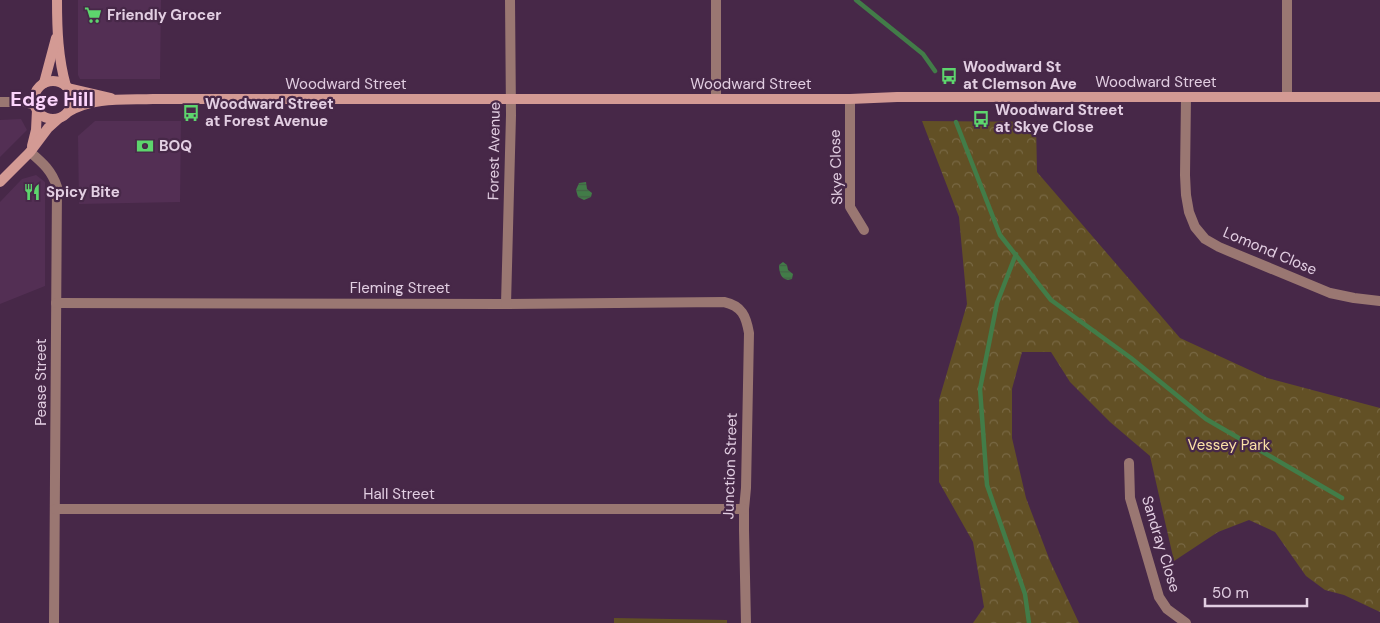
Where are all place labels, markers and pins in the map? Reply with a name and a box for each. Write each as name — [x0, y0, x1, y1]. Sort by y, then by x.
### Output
supermarket icon: Friendly Grocer — [83, 5, 103, 25]
place label: Friendly Grocer — [107, 5, 221, 25]
place label: Woodward St at Clemson Ave — [963, 57, 1077, 94]
bus stop icon: Woodward St at Clemson Ave — [939, 66, 959, 86]
place label: Woodward Street at Forest Avenue — [205, 94, 334, 131]
place label: Woodward Street at Skye Close — [995, 100, 1124, 137]
bus stop icon: Woodward Street at Forest Avenue — [181, 103, 201, 123]
bus stop icon: Woodward Street at Skye Close — [971, 109, 991, 129]
bank icon: BOQ — [135, 136, 155, 156]
place label: BOQ — [159, 136, 192, 156]
restaurant icon: Spicy Bite — [22, 182, 42, 202]
place label: Spicy Bite — [46, 182, 120, 202]

